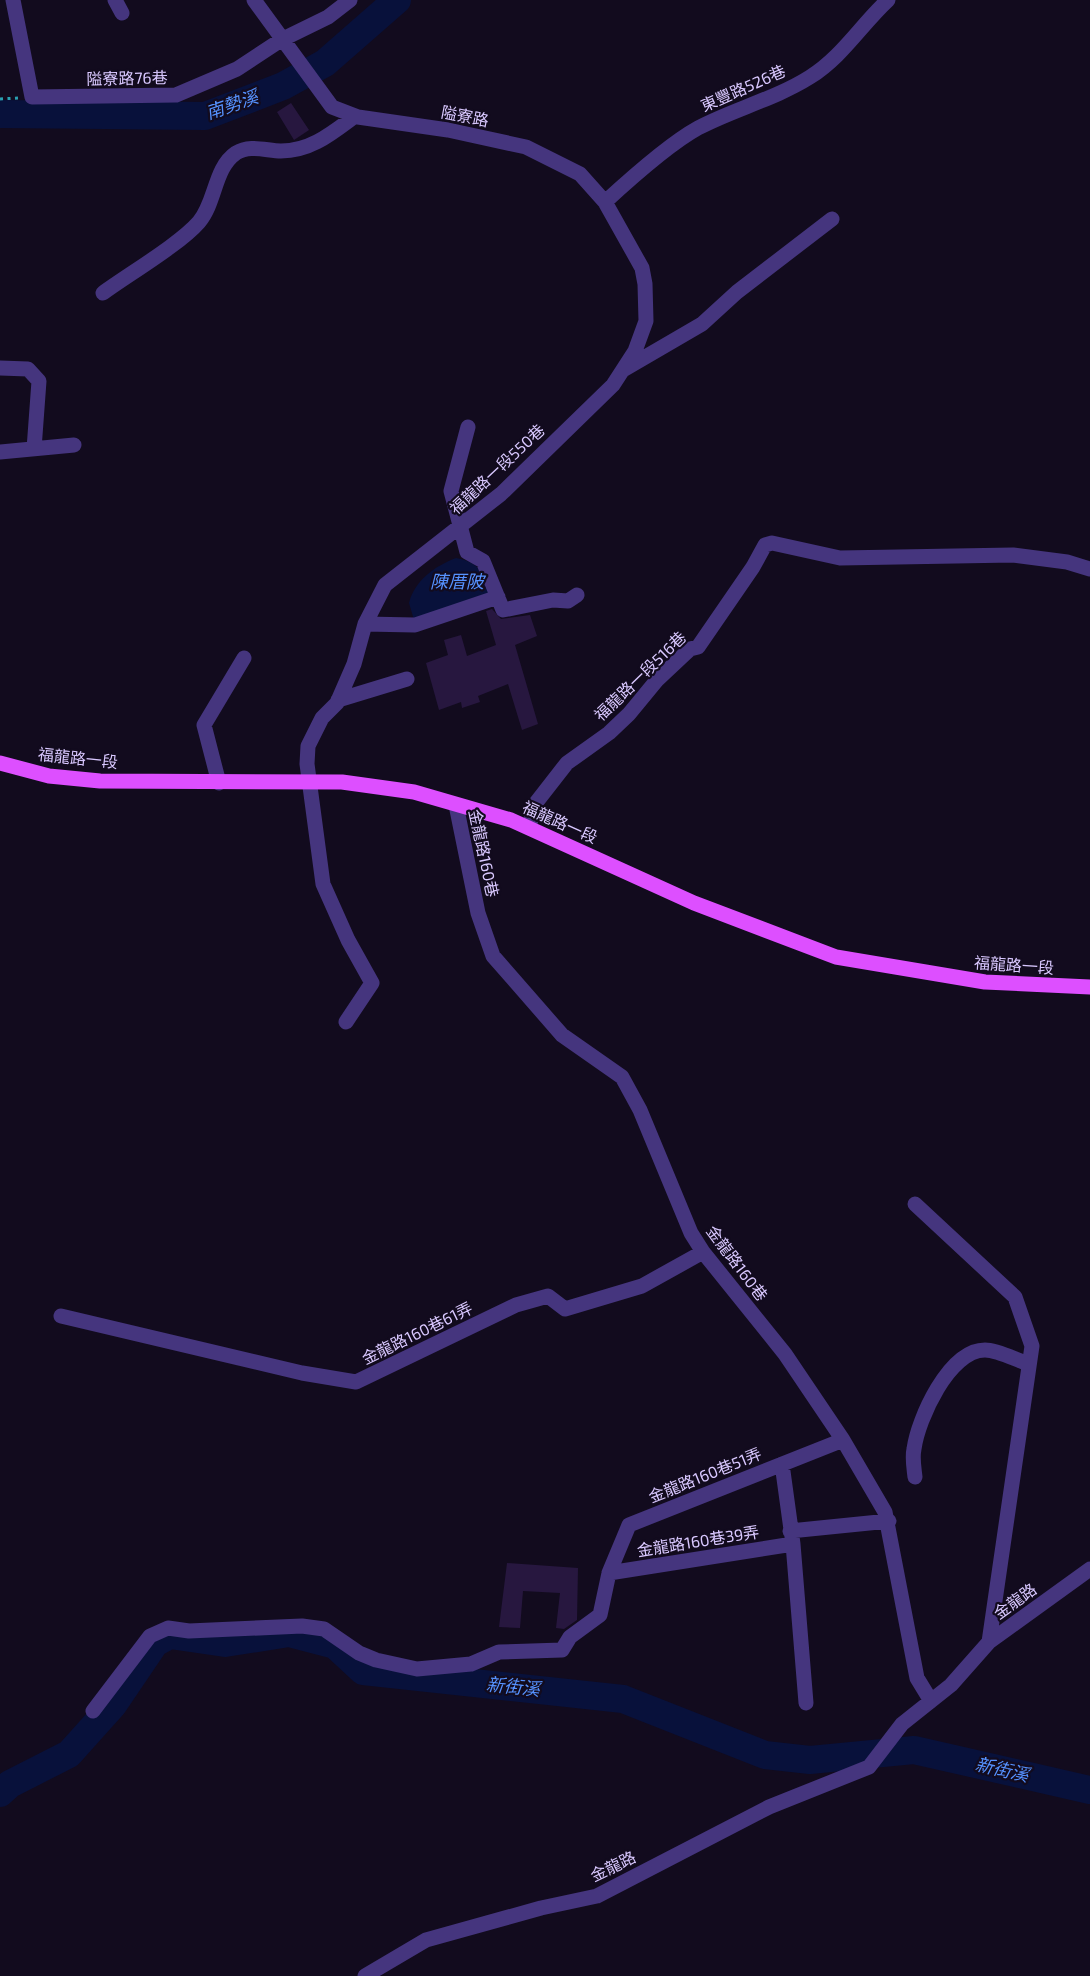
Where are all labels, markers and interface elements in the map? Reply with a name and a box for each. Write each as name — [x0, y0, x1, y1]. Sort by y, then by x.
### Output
street label: 東豐路526巷 — [697, 60, 788, 115]
street label: 隘寮路76巷 — [86, 67, 168, 88]
water label: 南勢溪 — [203, 84, 264, 123]
street label: 隘寮路 — [440, 102, 490, 129]
street label: 福龍路一段550巷 — [445, 420, 548, 517]
water label: 陳厝陂 — [430, 570, 487, 592]
street label: 福龍路一段516巷 — [590, 627, 689, 724]
street label: 福龍路一段 — [37, 744, 119, 771]
street label: 福龍路一段 — [520, 797, 601, 846]
street label: 金龍路160巷 — [466, 807, 503, 898]
street label: 福龍路一段 — [973, 952, 1055, 977]
street label: 金龍路160巷 — [703, 1221, 772, 1304]
street label: 金龍路160巷61弄 — [358, 1298, 475, 1368]
street label: 金龍路160巷51弄 — [646, 1443, 764, 1506]
street label: 金龍路160巷39弄 — [636, 1521, 760, 1560]
street label: 金龍路 — [990, 1579, 1040, 1622]
water label: 新街溪 — [485, 1672, 544, 1700]
water label: 新街溪 — [973, 1752, 1034, 1786]
street label: 金龍路 — [587, 1846, 639, 1885]

